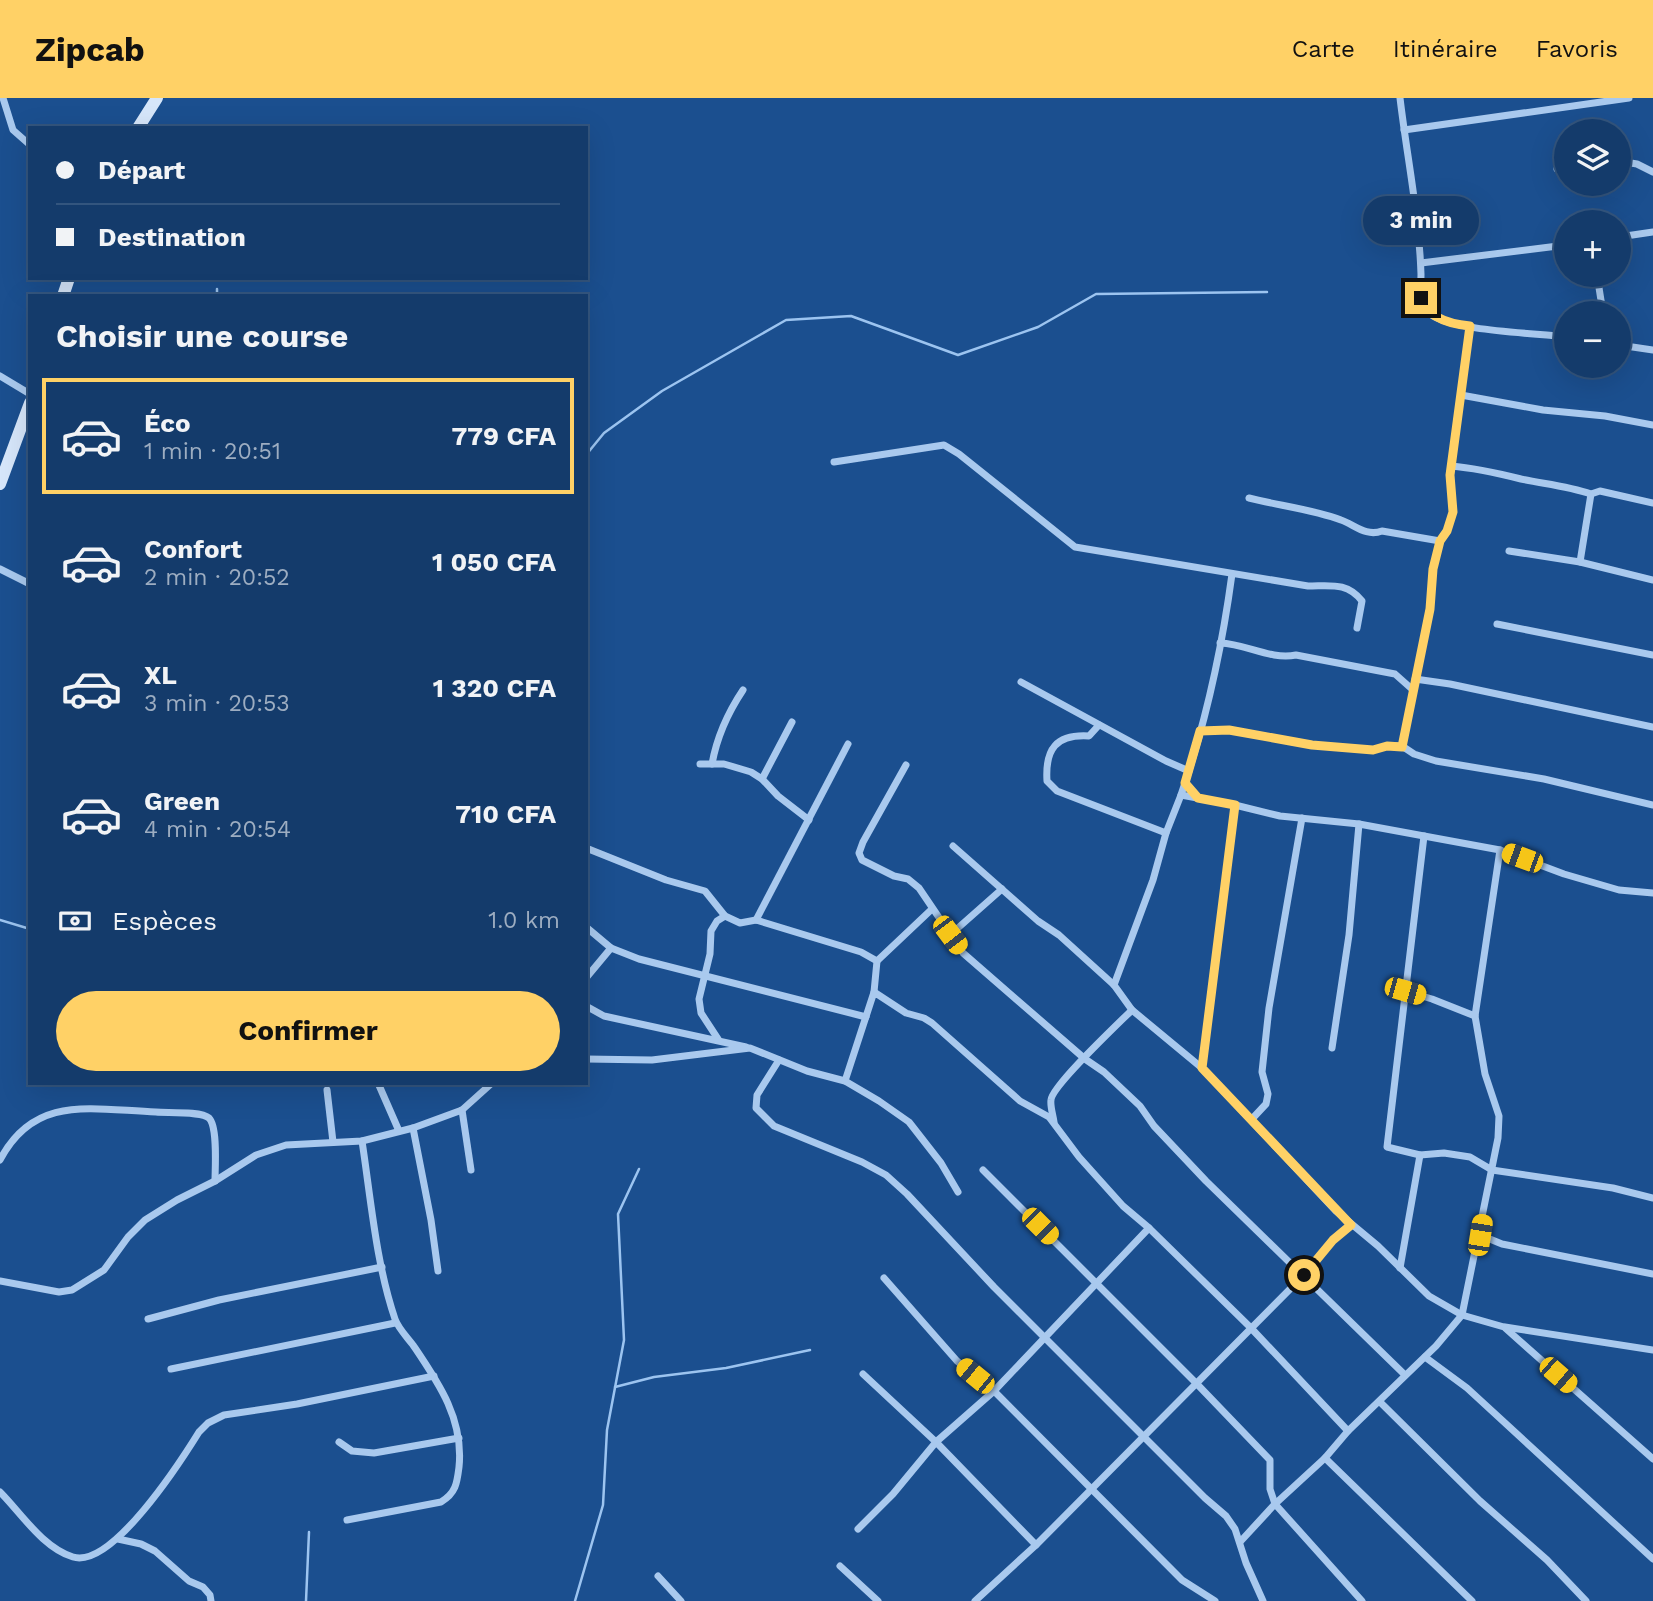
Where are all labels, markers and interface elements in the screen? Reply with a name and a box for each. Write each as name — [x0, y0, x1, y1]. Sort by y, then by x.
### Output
text: Zipcab — [35, 30, 145, 69]
text: Carte — [1292, 35, 1355, 63]
text: Itinéraire — [1393, 35, 1498, 63]
text: Favoris — [1536, 35, 1618, 63]
map controls — [1554, 119, 1631, 378]
button: layers — [1554, 119, 1631, 196]
text: Départ — [98, 155, 185, 185]
callout: 3 min — [1363, 197, 1479, 246]
text: 3 min — [1390, 207, 1452, 234]
button: + — [1554, 210, 1631, 287]
text: Destination — [98, 222, 246, 252]
route end — [1405, 282, 1437, 314]
button: − — [1554, 301, 1631, 378]
text: Choisir une course — [56, 317, 348, 355]
icon: car — [60, 405, 123, 468]
text: Éco — [144, 408, 191, 438]
text: 779 CFA — [451, 421, 556, 451]
text: 1 min · 20:51 — [144, 438, 281, 465]
icon: car — [60, 531, 123, 594]
text: Confort — [144, 534, 242, 564]
text: 1 050 CFA — [432, 547, 556, 577]
text: 2 min · 20:52 — [144, 564, 290, 591]
icon: car — [60, 657, 123, 720]
text: XL — [144, 660, 177, 690]
text: 1 320 CFA — [433, 673, 556, 703]
text: 3 min · 20:53 — [144, 690, 290, 717]
icon: car — [60, 783, 123, 846]
text: Green — [144, 786, 220, 816]
text: 710 CFA — [455, 799, 556, 829]
text: 4 min · 20:54 — [144, 816, 291, 843]
car — [1499, 841, 1546, 875]
icon: cash — [56, 902, 94, 940]
text: Espèces — [112, 906, 217, 936]
text: 1.0 km — [488, 907, 560, 934]
car — [929, 912, 972, 958]
car — [1382, 975, 1429, 1007]
button: Confirmer — [56, 991, 560, 1071]
car — [1018, 1204, 1063, 1248]
car — [1467, 1213, 1494, 1257]
route start — [1288, 1259, 1320, 1291]
car — [1536, 1353, 1581, 1397]
car — [953, 1355, 998, 1397]

